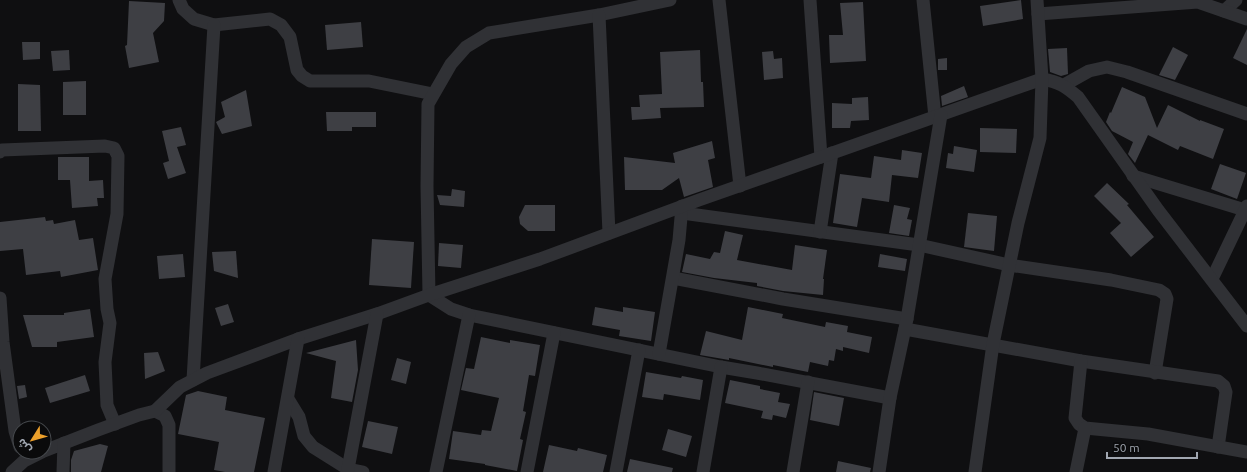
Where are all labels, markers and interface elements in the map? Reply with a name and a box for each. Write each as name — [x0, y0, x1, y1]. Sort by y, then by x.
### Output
north arrow — [12, 420, 52, 460]
scale bar — [1107, 434, 1197, 460]
text: ش — [15, 436, 34, 456]
text: 50 m — [1113, 441, 1140, 454]

